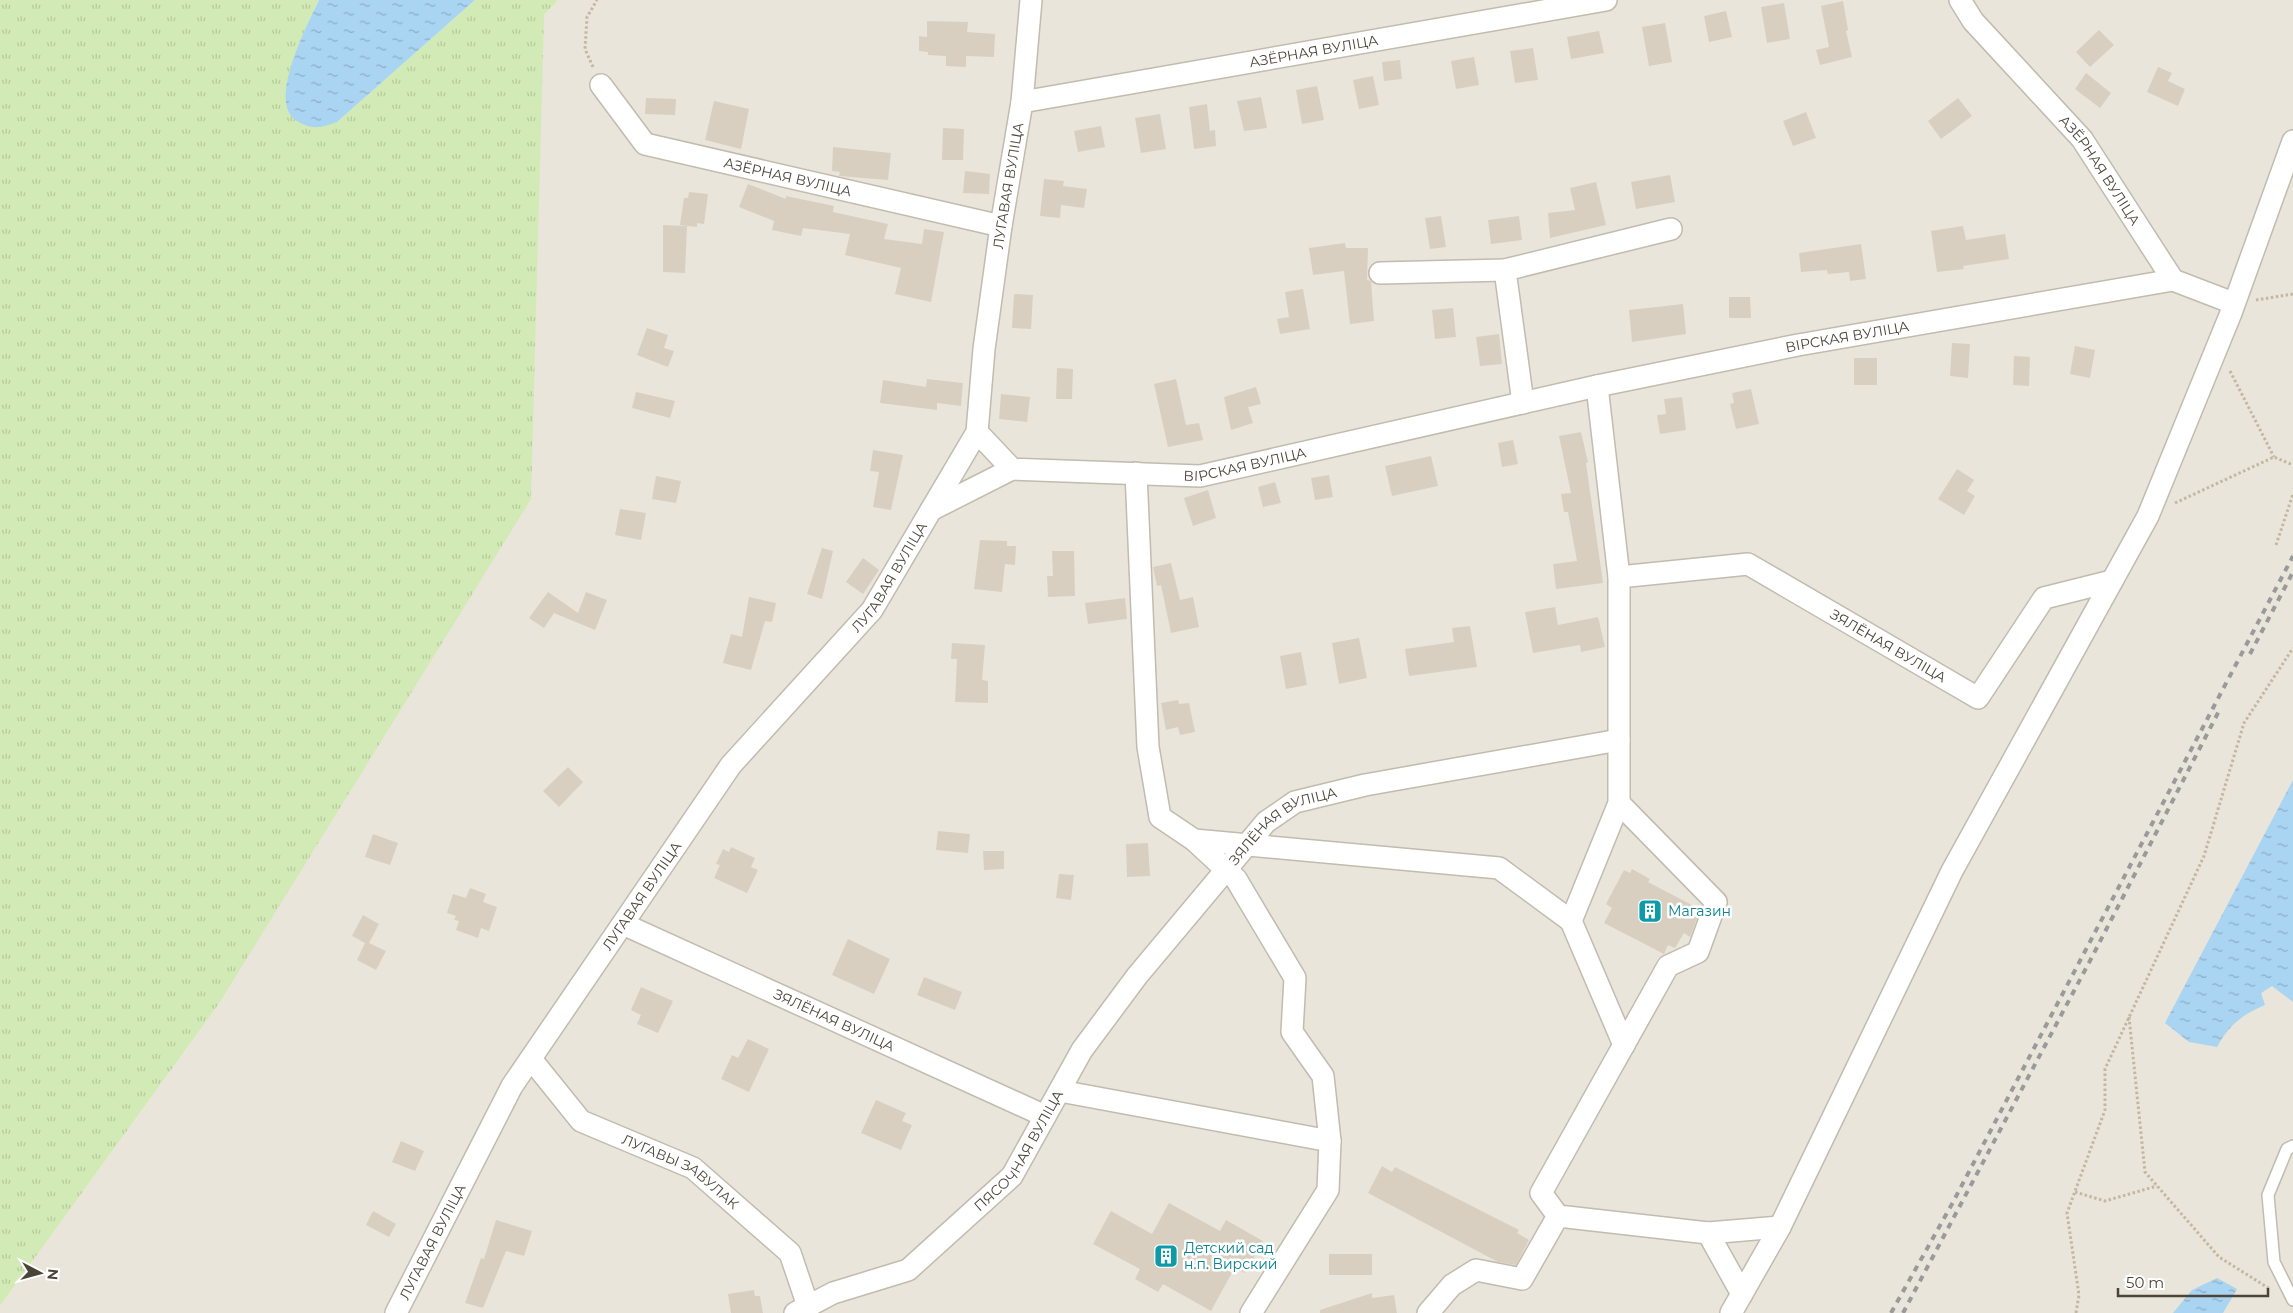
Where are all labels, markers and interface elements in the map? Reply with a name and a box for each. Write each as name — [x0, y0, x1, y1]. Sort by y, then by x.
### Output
street label: АЗЁРНАЯ ВУЛІЦА — [1248, 31, 1380, 71]
street label: АЗЁРНАЯ ВУЛІЦА — [2055, 111, 2145, 229]
street label: ЛУГАВАЯ ВУЛІЦА — [989, 121, 1027, 250]
street label: АЗЁРНАЯ ВУЛІЦА — [722, 153, 854, 200]
street label: ВІРСКАЯ ВУЛІЦА — [1784, 317, 1911, 356]
street label: ВІРСКАЯ ВУЛІЦА — [1183, 443, 1308, 485]
street label: ЛУГАВАЯ ВУЛІЦА — [847, 518, 931, 636]
street label: ЗЯЛЁНАЯ ВУЛІЦА — [1827, 605, 1950, 687]
street label: ЗЯЛЁНАЯ ВУЛІЦА — [1225, 783, 1339, 869]
street label: ЛУГАВАЯ ВУЛІЦА — [598, 838, 685, 954]
building icon: Магазин — [1637, 898, 1663, 924]
place label: Магазин — [1668, 902, 1731, 920]
street label: ЗЯЛЁНАЯ ВУЛІЦА — [771, 985, 898, 1056]
street label: ПЯСОЧНАЯ ВУЛІЦА — [970, 1086, 1067, 1215]
street label: ЛУГАВЫ ЗАВУЛАК — [619, 1130, 743, 1213]
street label: ЛУГАВАЯ ВУЛІЦА — [395, 1180, 470, 1303]
place label: Детский сад н.п. Вирский — [1184, 1239, 1278, 1273]
building icon: Детский сад н.п. Вирский — [1153, 1243, 1179, 1269]
north arrow — [15, 1248, 65, 1298]
scale bar — [2118, 1266, 2268, 1298]
text: N — [43, 1268, 62, 1281]
text: 50 m — [2126, 1273, 2164, 1292]

